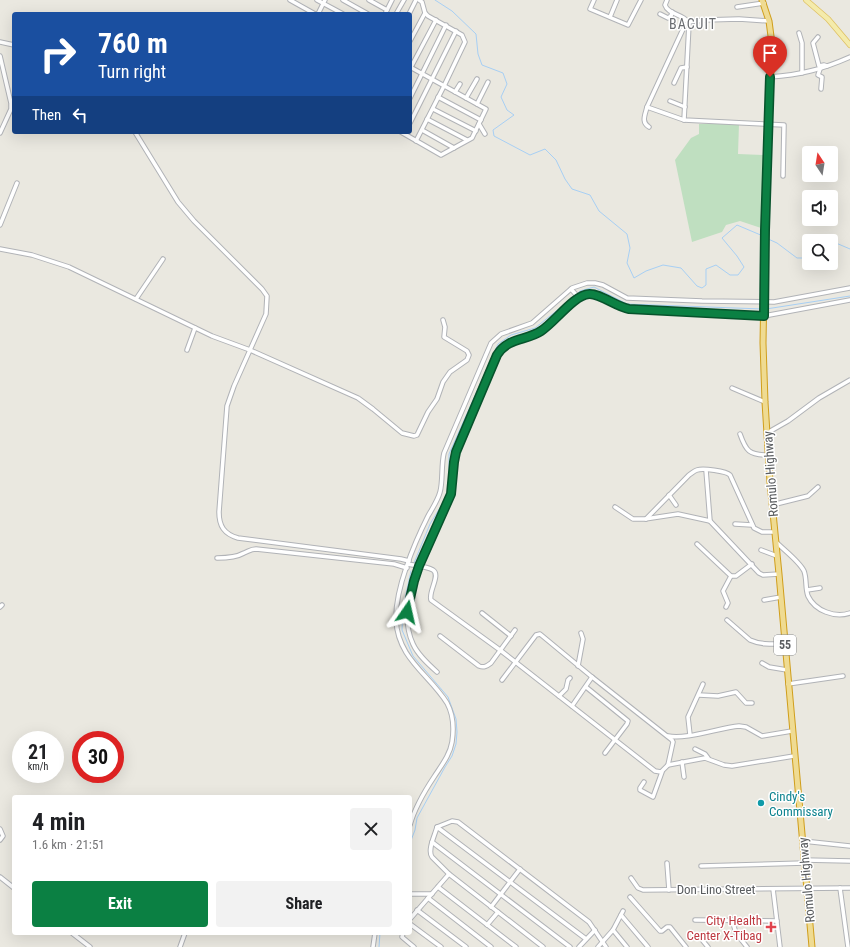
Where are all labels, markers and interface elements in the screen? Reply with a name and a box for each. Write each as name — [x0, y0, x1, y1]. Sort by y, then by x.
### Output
district label: BACUIT — [669, 16, 717, 32]
text: 760 m — [98, 27, 168, 60]
icon: right — [32, 28, 84, 80]
pin — [753, 36, 787, 77]
icon: arrive — [759, 42, 781, 64]
text: Turn right — [98, 61, 166, 82]
icon: left — [69, 104, 91, 126]
text: Then — [32, 106, 61, 124]
north arrow — [802, 146, 838, 182]
map controls — [802, 146, 838, 270]
button: sound — [802, 190, 838, 226]
button: search — [802, 234, 838, 270]
street label: Romulo Highway — [760, 430, 781, 517]
position arrow — [386, 591, 428, 633]
road number: 55 — [774, 635, 796, 655]
speed limit sign: 30 — [72, 731, 124, 783]
text: 21 — [28, 740, 48, 764]
text: km/h — [28, 761, 48, 772]
place label: Cindy's Commissary — [769, 789, 834, 819]
marker: Cindy's Commissary — [756, 798, 766, 808]
text: 4 min — [32, 808, 85, 836]
button: close — [350, 808, 392, 850]
street label: Romulo Highway — [795, 836, 818, 923]
text: 1.6 km · 21:51 — [32, 837, 105, 852]
button: Exit — [32, 881, 208, 927]
button: Share — [216, 881, 392, 927]
street label: Don Lino Street — [677, 882, 755, 897]
place label: City Health Center X-Tibag — [686, 913, 762, 943]
marker: City Health Center X-Tibag — [765, 921, 777, 933]

